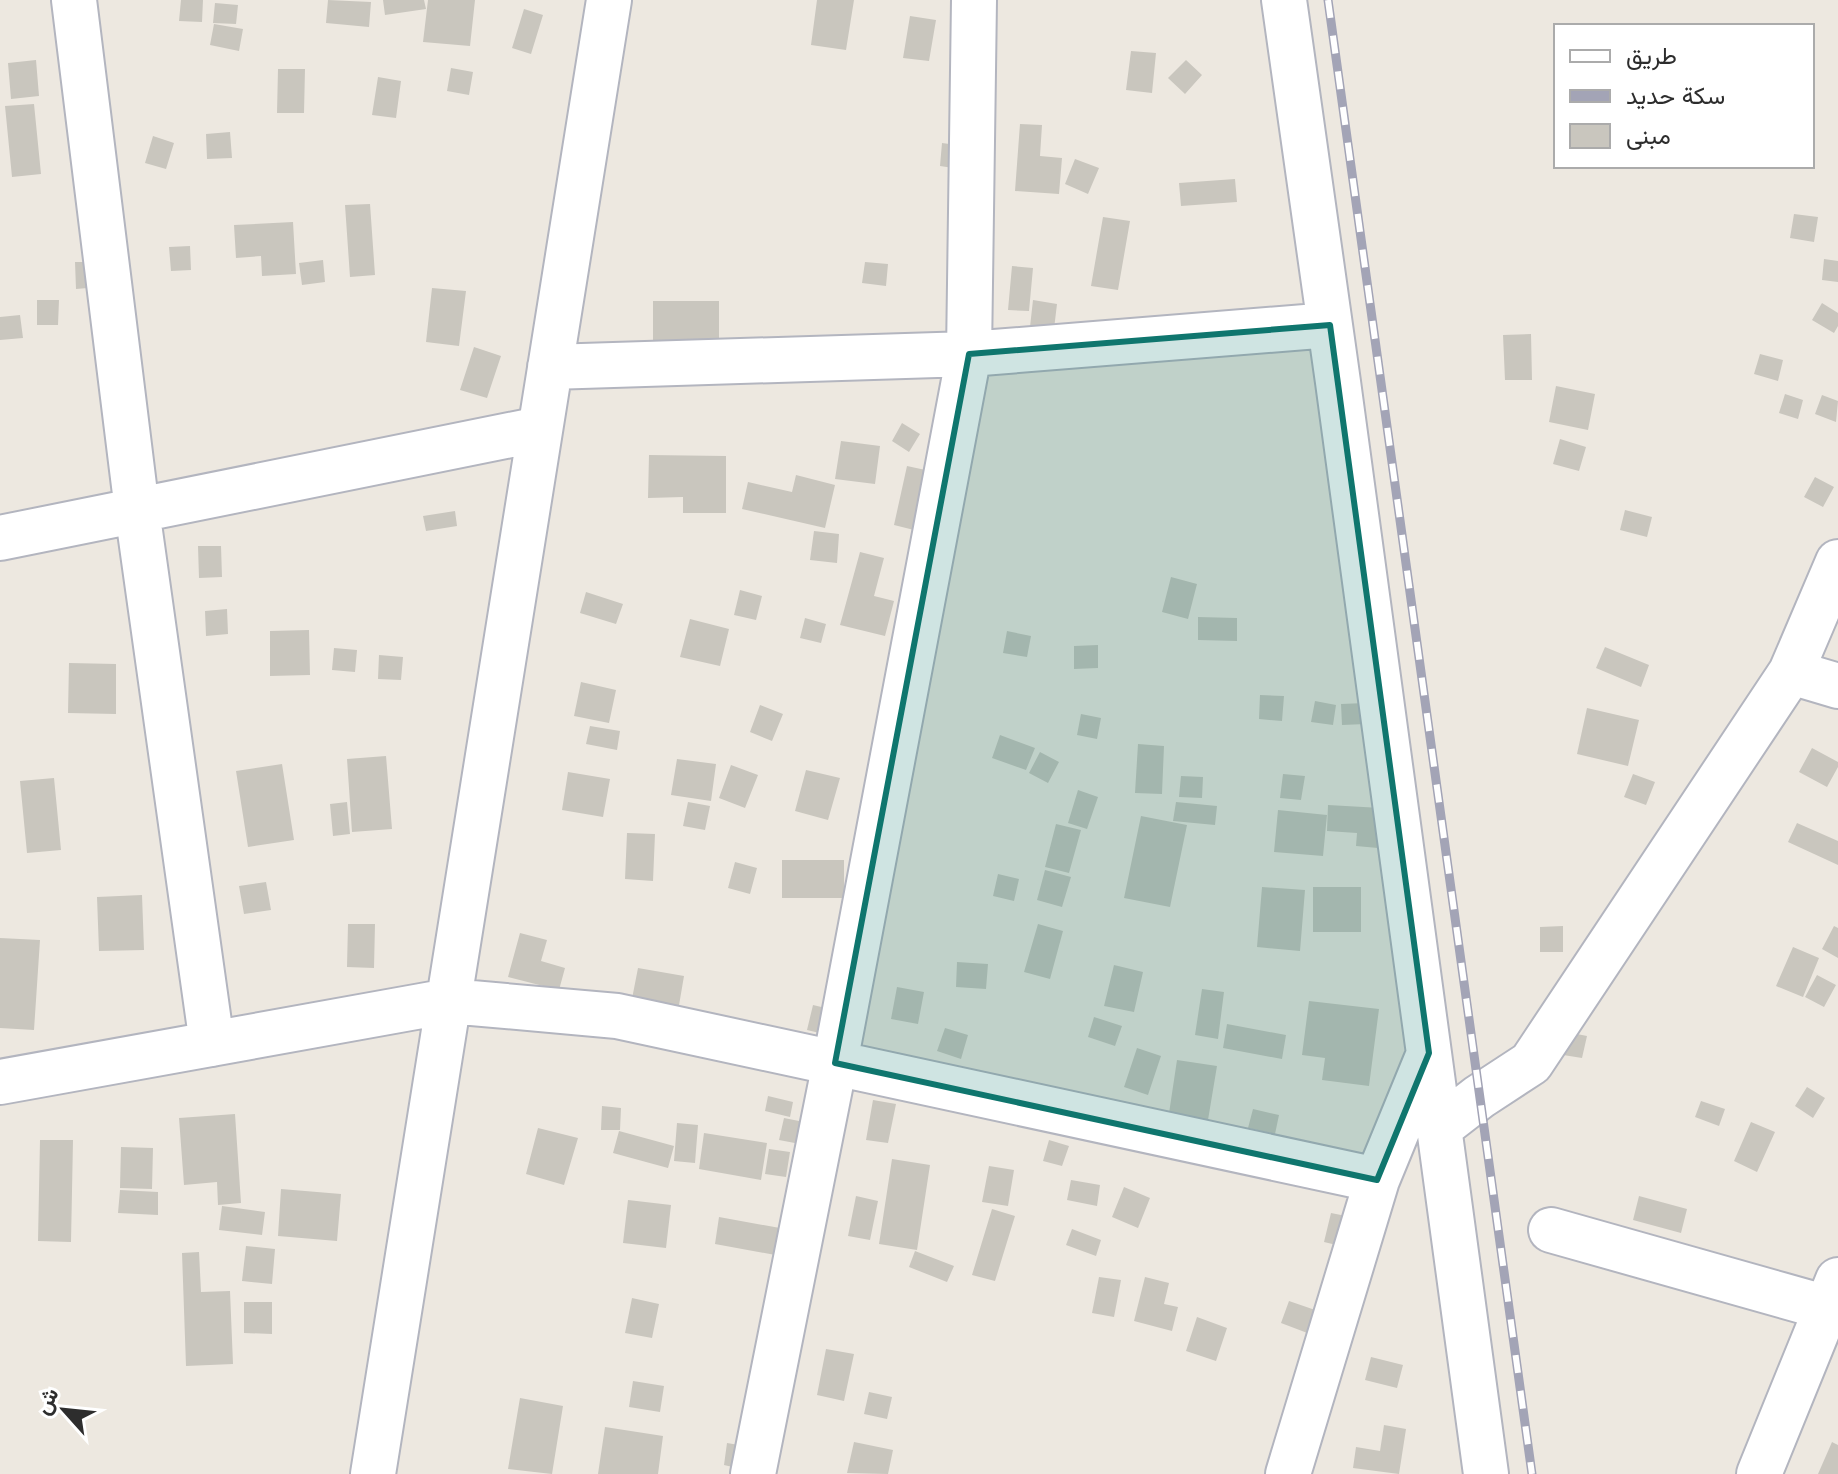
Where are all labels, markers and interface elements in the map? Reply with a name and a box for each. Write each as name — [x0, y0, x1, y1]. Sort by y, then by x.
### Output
legend — [1554, 24, 1814, 168]
text: طريق — [1626, 40, 1677, 71]
text: سكة حديد — [1626, 80, 1725, 110]
text: مبنى — [1626, 120, 1671, 150]
north arrow — [24, 1370, 104, 1450]
text: ش — [28, 1383, 65, 1419]

